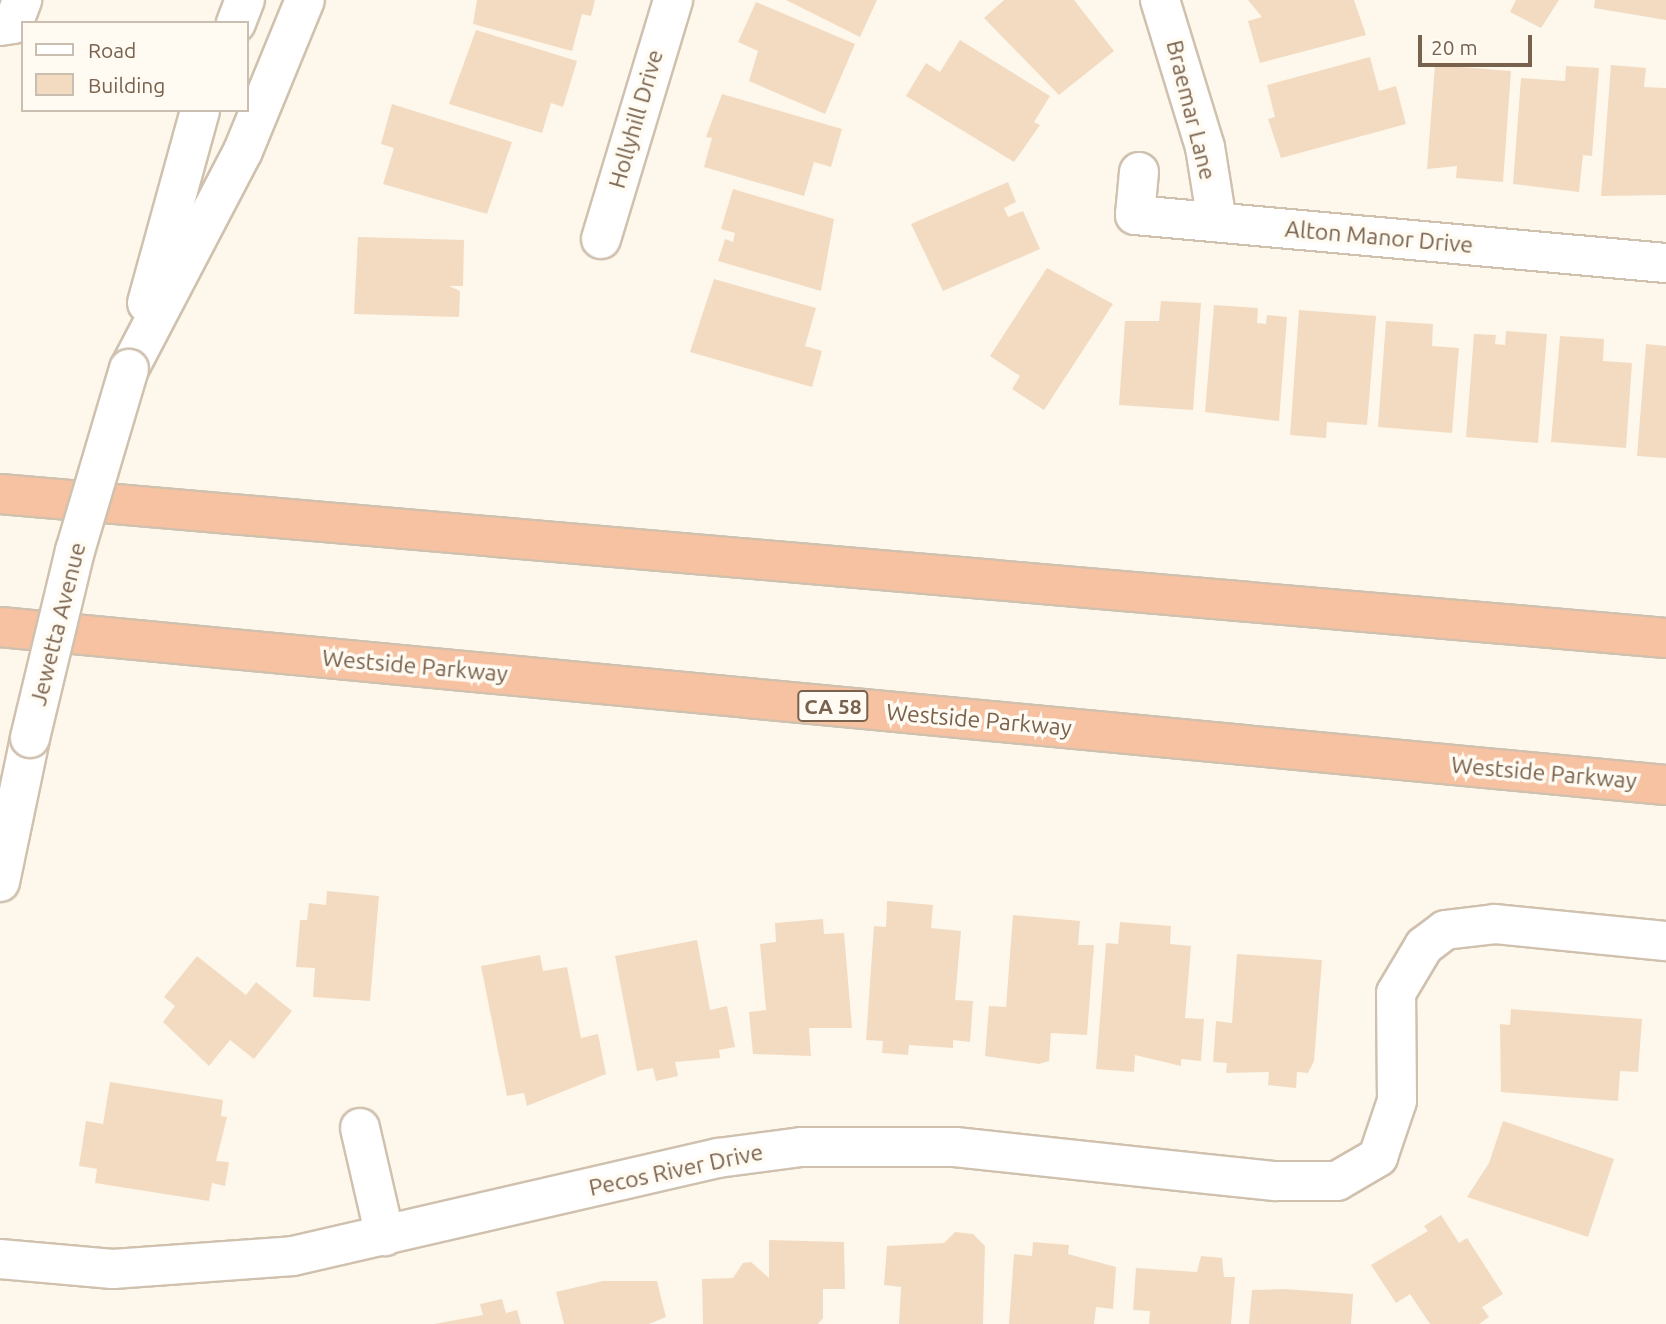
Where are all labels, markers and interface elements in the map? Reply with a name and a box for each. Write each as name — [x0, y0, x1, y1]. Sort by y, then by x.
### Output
legend — [21, 21, 248, 112]
scale bar — [1421, 21, 1535, 65]
text: 20 m — [1431, 35, 1478, 59]
street label: Braemar Lane — [1160, 37, 1222, 183]
text: Road — [88, 38, 136, 62]
street label: Hollyhill Drive — [603, 46, 669, 192]
text: Building — [88, 73, 165, 97]
street label: Alton Manor Drive — [1284, 215, 1474, 259]
street label: Jewetta Avenue — [24, 540, 92, 708]
street label: Westside Parkway — [321, 644, 509, 688]
road number: CA 58 — [796, 688, 870, 724]
street label: Westside Parkway — [885, 698, 1073, 742]
street label: Westside Parkway — [1450, 751, 1638, 795]
street label: Pecos River Drive — [586, 1138, 766, 1202]

